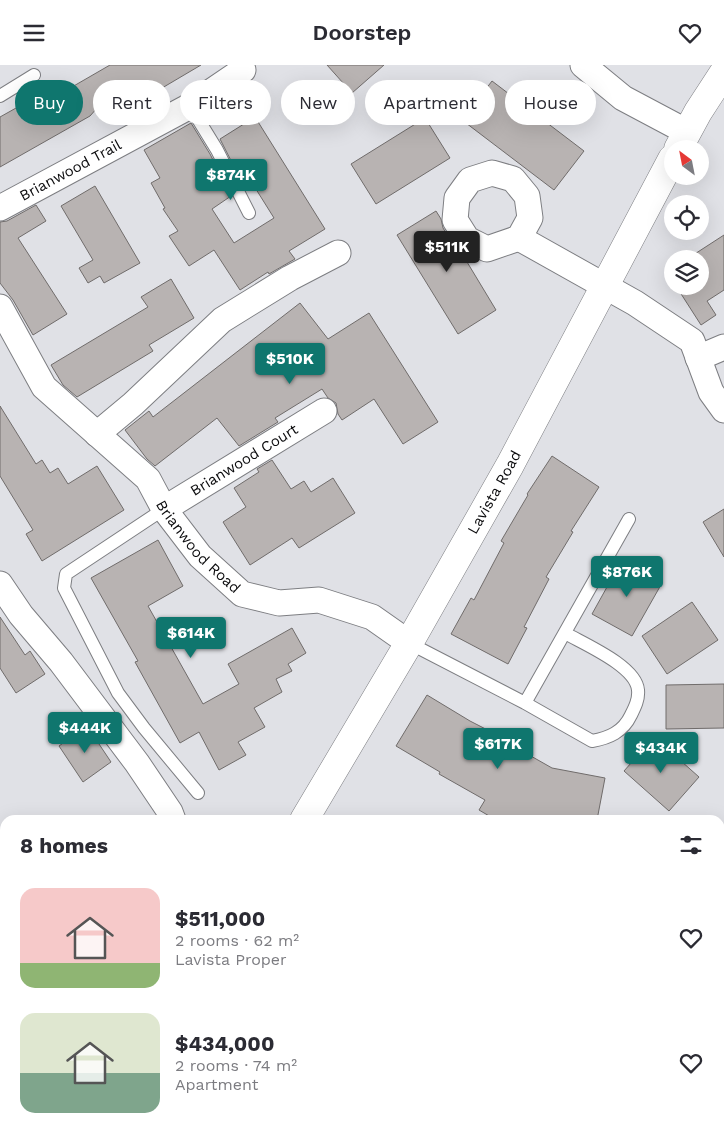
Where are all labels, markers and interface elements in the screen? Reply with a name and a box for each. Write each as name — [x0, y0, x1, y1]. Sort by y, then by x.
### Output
icon: menu — [20, 19, 48, 47]
icon: heart — [676, 19, 704, 47]
text: Doorstep — [313, 20, 411, 45]
chip: Buy — [15, 80, 83, 125]
chip: Rent — [93, 80, 170, 125]
chip: Filters — [180, 80, 271, 125]
chip: New — [281, 80, 355, 125]
chip: Apartment — [365, 80, 495, 125]
chip: House — [505, 80, 596, 125]
street label: Brianwood Trail — [16, 135, 125, 205]
north arrow — [664, 140, 709, 185]
map controls — [664, 140, 709, 295]
pin: $874K — [196, 159, 266, 201]
text: $874K — [206, 165, 256, 184]
button: locate — [664, 195, 709, 240]
pin: $511K — [412, 231, 482, 273]
text: $511K — [425, 237, 469, 256]
button: layers — [664, 250, 709, 295]
pin: $510K — [255, 343, 325, 385]
text: $510K — [266, 349, 314, 368]
street label: Brianwood Court — [187, 420, 302, 500]
street label: Lavista Road — [464, 447, 525, 537]
street label: Brianwood Road — [152, 497, 244, 597]
pin: $876K — [592, 555, 662, 598]
text: $876K — [602, 562, 652, 581]
pin: $614K — [156, 617, 226, 659]
text: $614K — [167, 623, 215, 642]
pin: $444K — [50, 711, 120, 754]
text: $444K — [59, 718, 111, 737]
pin: $617K — [463, 727, 533, 770]
pin: $434K — [626, 731, 696, 774]
text: $617K — [474, 734, 522, 753]
text: $434K — [635, 738, 687, 757]
icon: filters — [677, 831, 705, 859]
text: 8 homes — [20, 833, 108, 858]
text: $511,000 — [175, 906, 265, 931]
icon: home — [60, 908, 120, 968]
icon: heart — [677, 924, 705, 952]
text: 2 rooms · 62 m² — [175, 931, 299, 950]
text: Lavista Proper — [175, 950, 287, 969]
text: $434,000 — [175, 1031, 274, 1056]
icon: home — [60, 1033, 120, 1093]
icon: heart — [677, 1049, 705, 1077]
text: 2 rooms · 74 m² — [175, 1056, 297, 1075]
text: Apartment — [175, 1075, 258, 1094]

